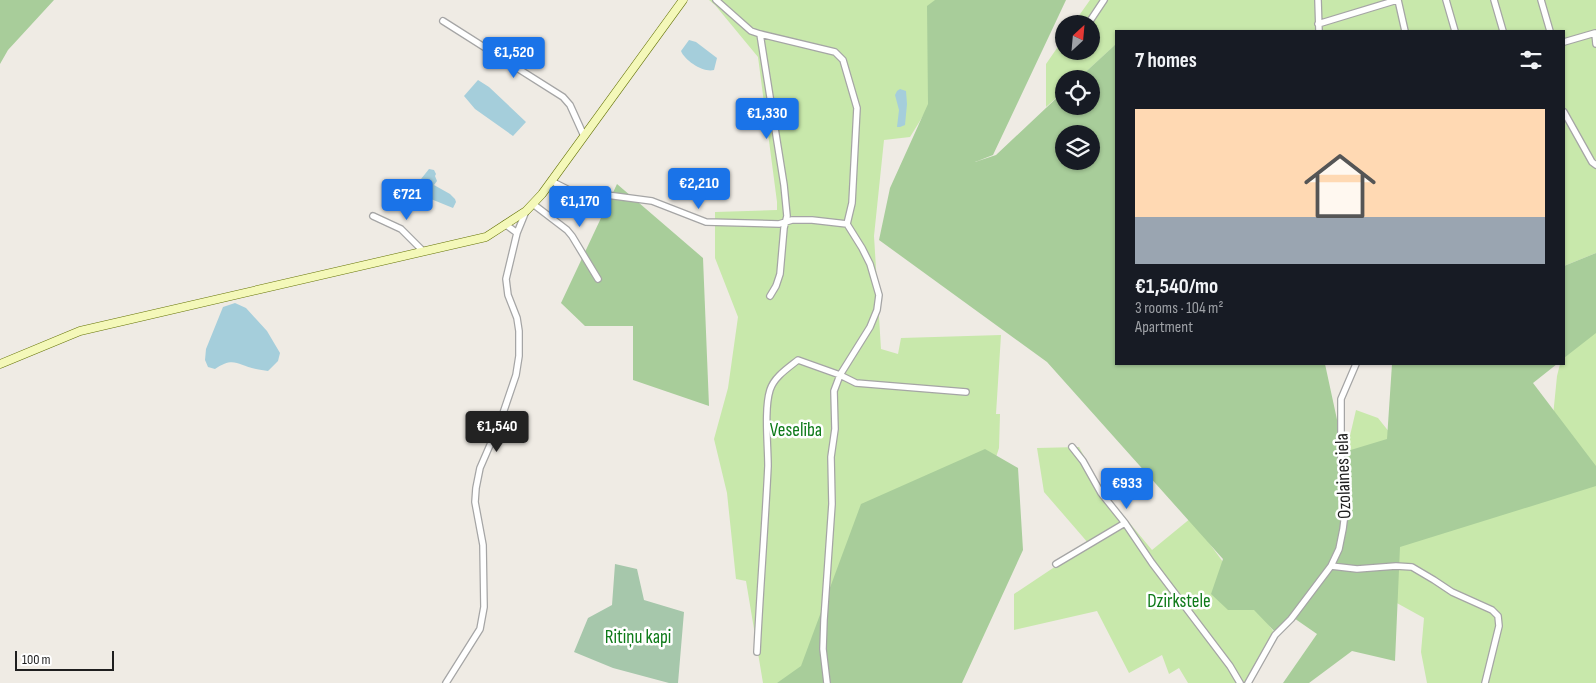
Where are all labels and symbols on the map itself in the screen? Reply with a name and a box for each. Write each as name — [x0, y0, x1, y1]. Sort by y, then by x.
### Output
north arrow — [1055, 15, 1100, 60]
pin: €1,520 — [473, 36, 555, 79]
pin: €1,330 — [726, 98, 808, 140]
pin: €2,210 — [658, 168, 740, 210]
pin: €721 — [377, 178, 437, 221]
pin: €1,170 — [539, 186, 621, 228]
pin: €1,540 — [456, 410, 538, 453]
park label: Veselība — [770, 419, 822, 442]
street label: Ozolaines iela — [1331, 433, 1356, 519]
pin: €933 — [1097, 468, 1157, 510]
park label: Dzirkstele — [1147, 590, 1211, 613]
park label: Ritiņu kapi — [605, 626, 671, 649]
scale bar — [15, 648, 114, 671]

